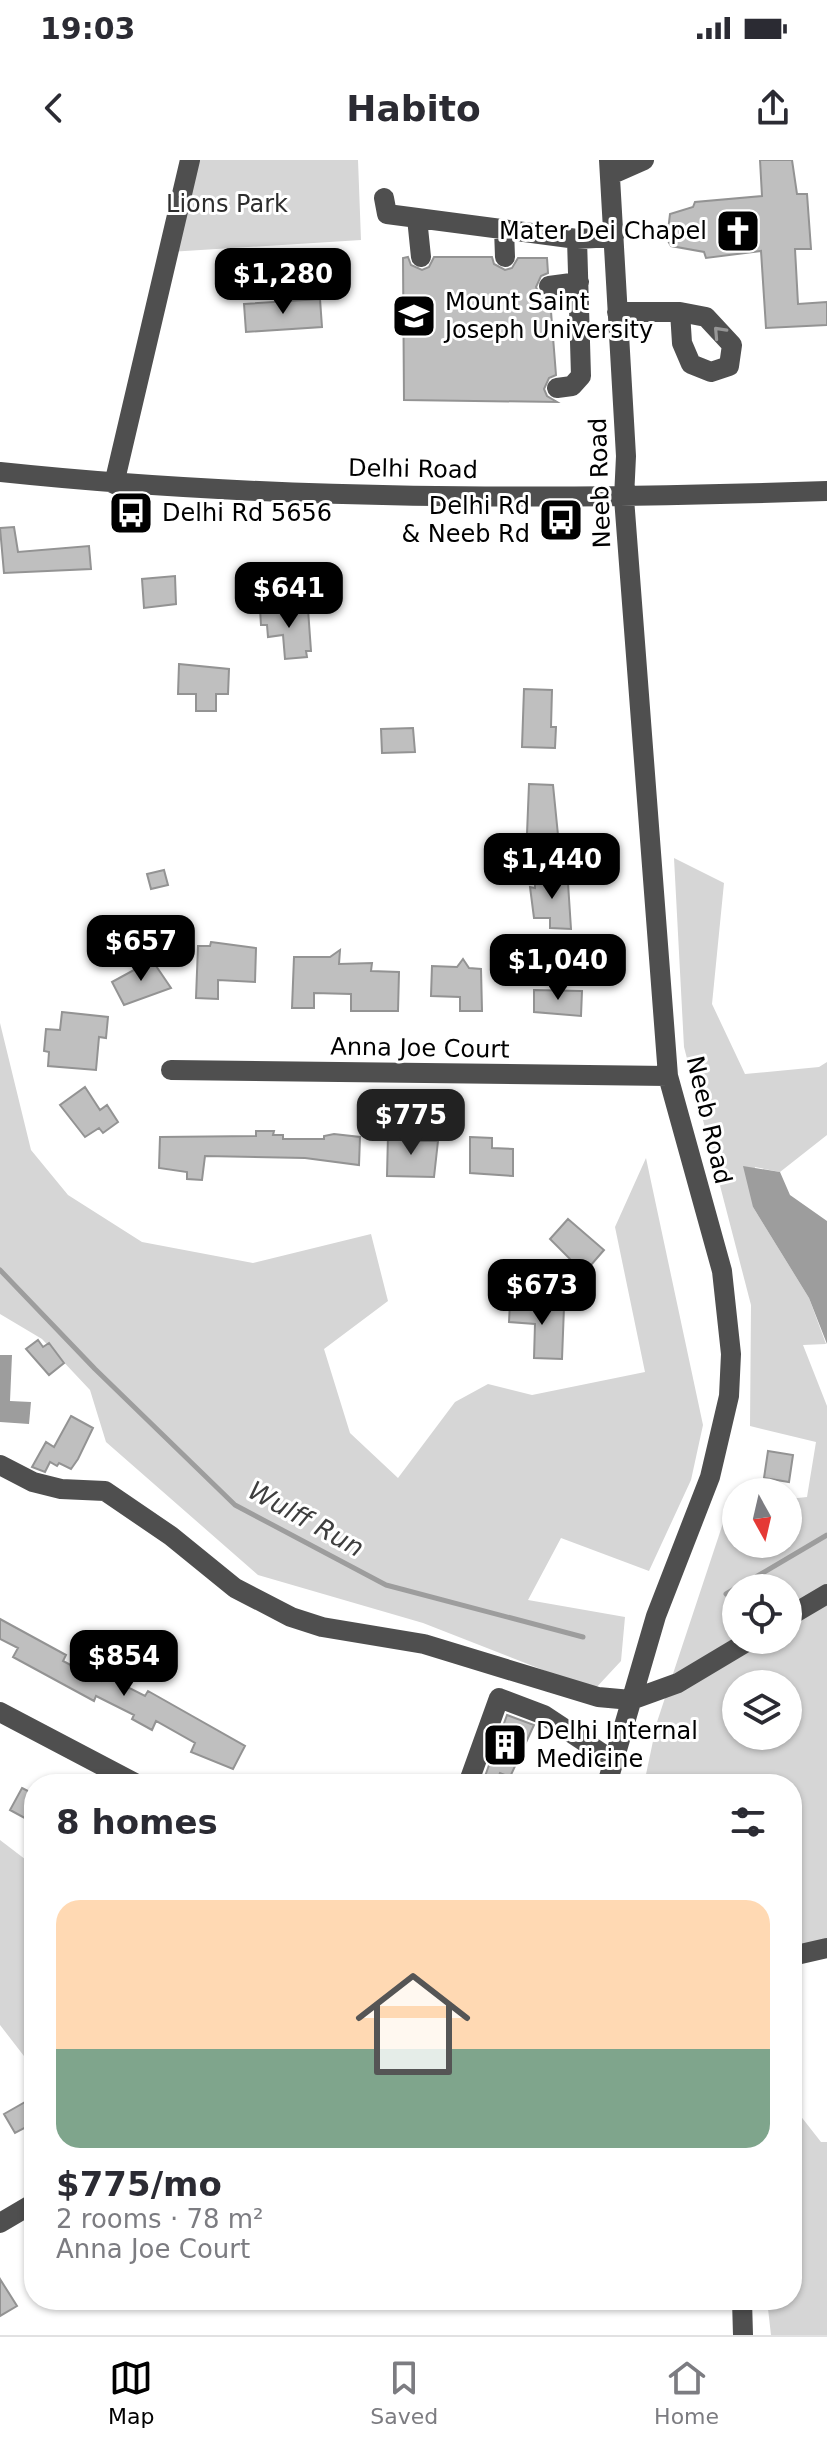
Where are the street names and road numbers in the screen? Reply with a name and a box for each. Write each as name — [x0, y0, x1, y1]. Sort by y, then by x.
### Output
street label: Neeb Road — [584, 417, 616, 549]
street label: Delhi Road — [348, 454, 478, 484]
street label: Anna Joe Court — [330, 1032, 510, 1064]
street label: Neeb Road — [681, 1053, 737, 1187]

